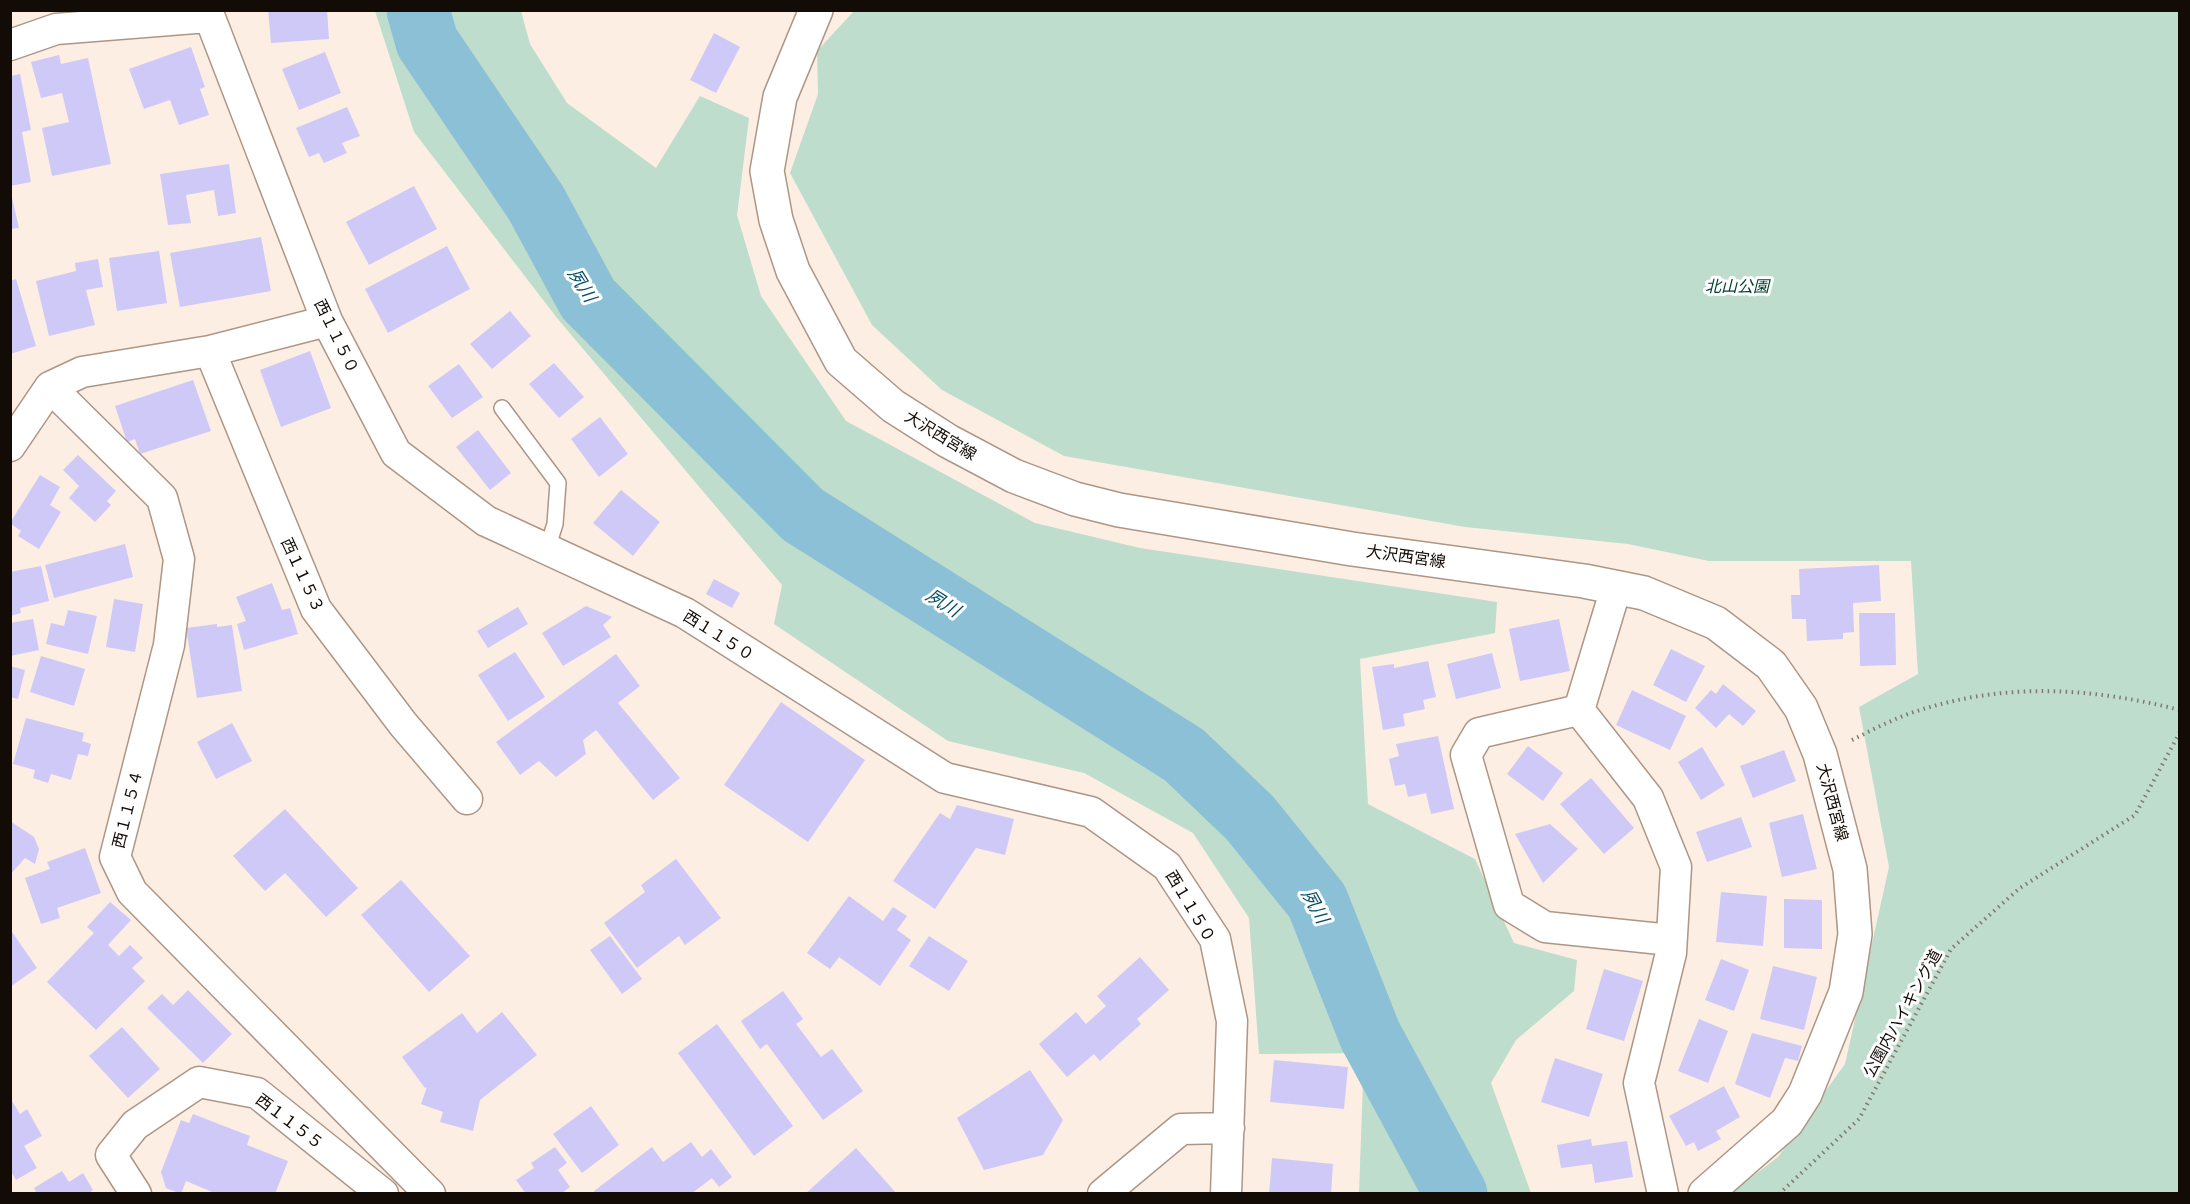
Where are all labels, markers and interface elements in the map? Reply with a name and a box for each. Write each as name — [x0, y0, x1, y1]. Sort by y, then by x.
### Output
water label: 夙川 — [563, 263, 604, 308]
park label: 北山公園 — [1705, 275, 1771, 297]
street label: 西１１５０ — [310, 295, 364, 377]
street label: 大沢西宮線 — [901, 405, 981, 465]
street label: 西１１５３ — [276, 534, 330, 616]
street label: 大沢西宮線 — [1365, 540, 1447, 572]
water label: 夙川 — [922, 582, 967, 623]
street label: 西１１５０ — [679, 604, 759, 666]
street label: 大沢西宮線 — [1812, 761, 1854, 843]
street label: 西１１５４ — [107, 768, 147, 850]
street label: 西１１５０ — [1161, 866, 1221, 946]
water label: 夙川 — [1297, 884, 1336, 929]
street label: 公園内ハイキング道 — [1858, 945, 1946, 1081]
street label: 西１１５５ — [251, 1088, 329, 1154]

